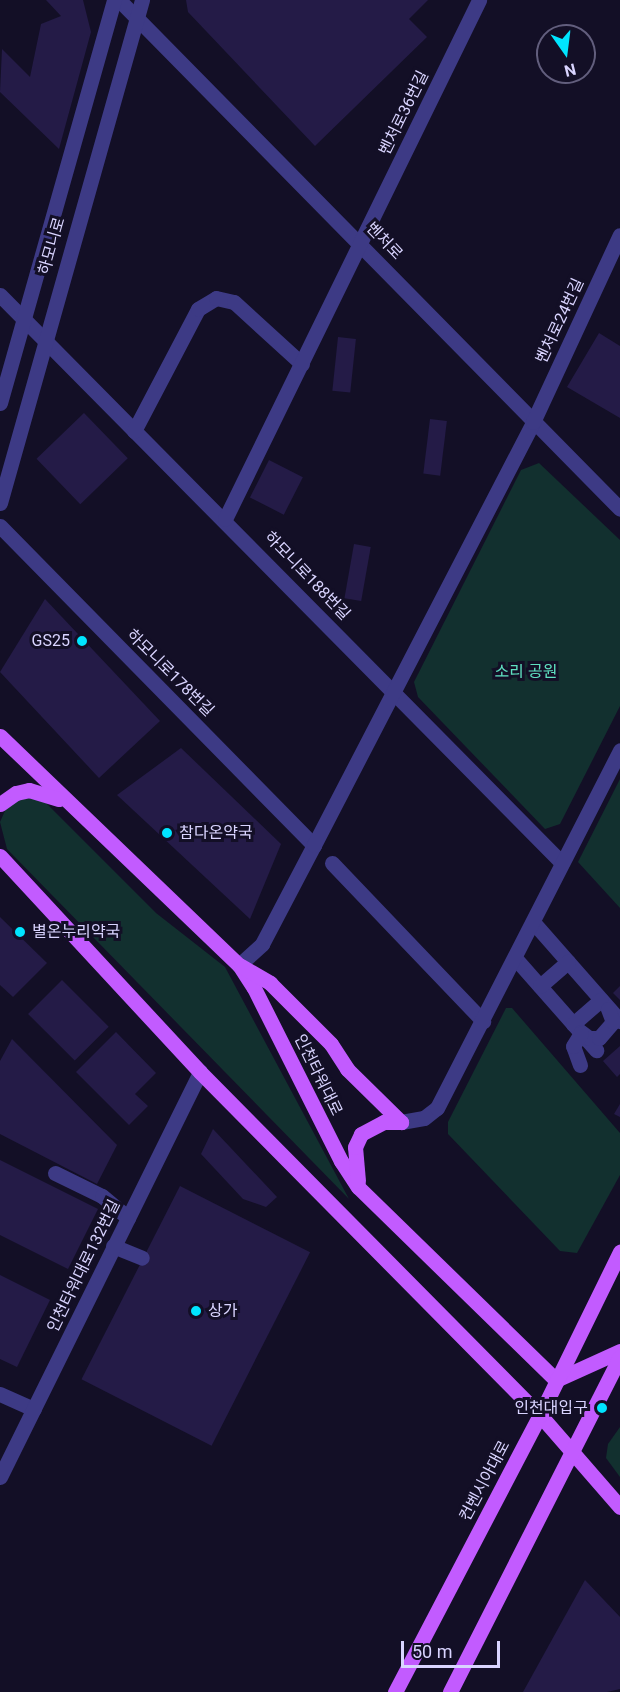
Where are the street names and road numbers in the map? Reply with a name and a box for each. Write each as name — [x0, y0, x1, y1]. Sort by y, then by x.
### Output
street label: 벤처로36번길 — [375, 68, 433, 158]
street label: 하모니로 — [35, 215, 69, 277]
street label: 벤처로 — [362, 218, 406, 264]
street label: 벤처로24번길 — [532, 275, 588, 367]
street label: 하모니로188번길 — [260, 528, 354, 624]
street label: 하모니로178번길 — [122, 625, 218, 721]
street label: 인천타워대로 — [290, 1031, 346, 1119]
street label: 인천타워대로132번길 — [44, 1197, 124, 1335]
street label: 컨벤시아대로 — [456, 1438, 514, 1524]

